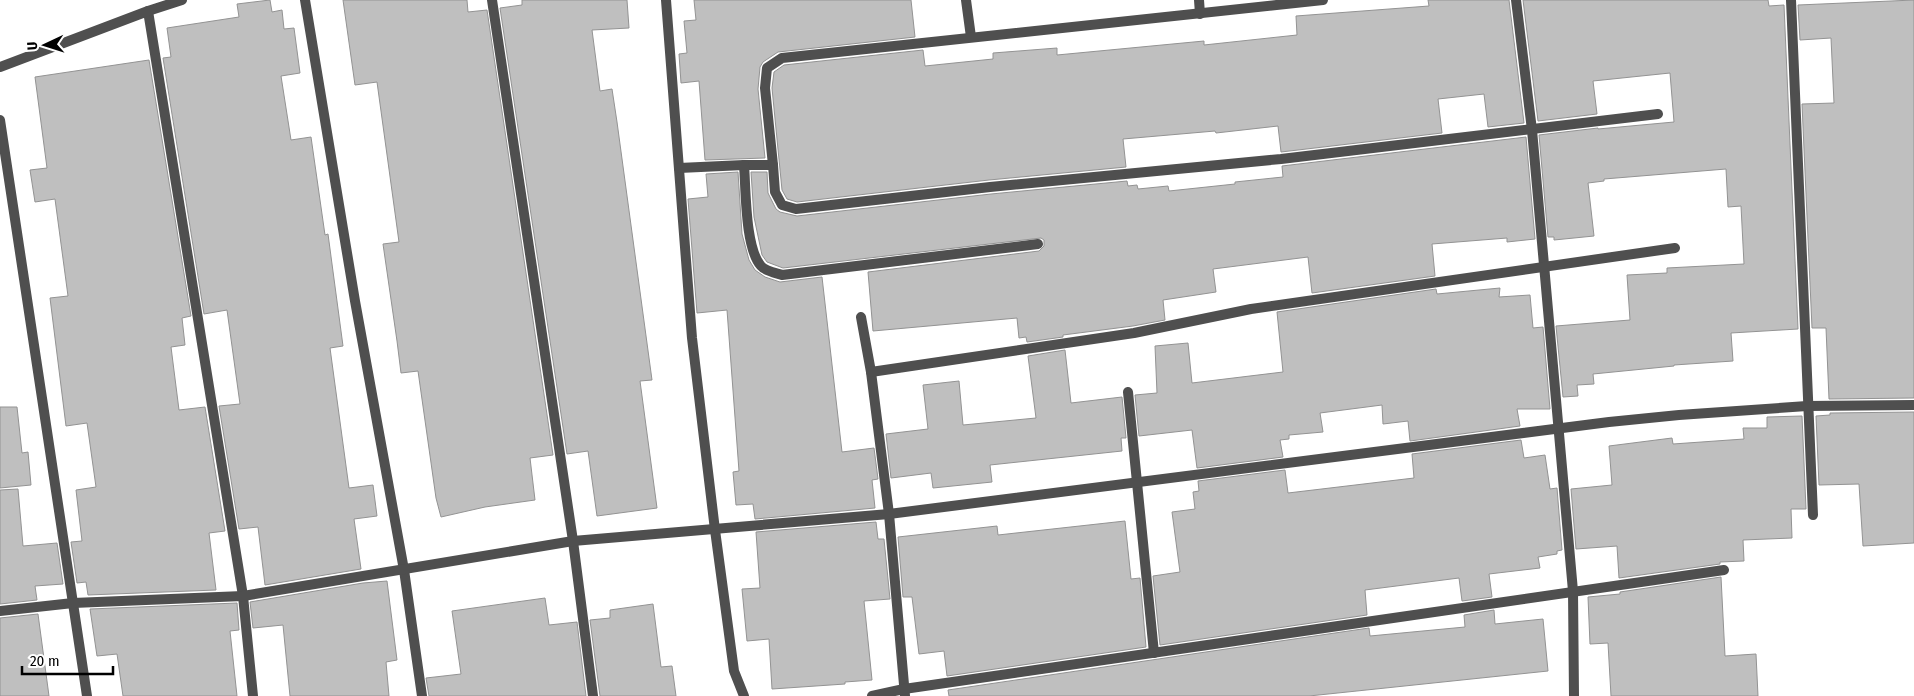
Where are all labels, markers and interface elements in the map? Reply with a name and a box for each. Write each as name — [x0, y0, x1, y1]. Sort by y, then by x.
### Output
north arrow — [20, 20, 70, 70]
text: U — [24, 41, 41, 51]
scale bar — [22, 644, 114, 676]
text: 20 m — [30, 652, 60, 670]

